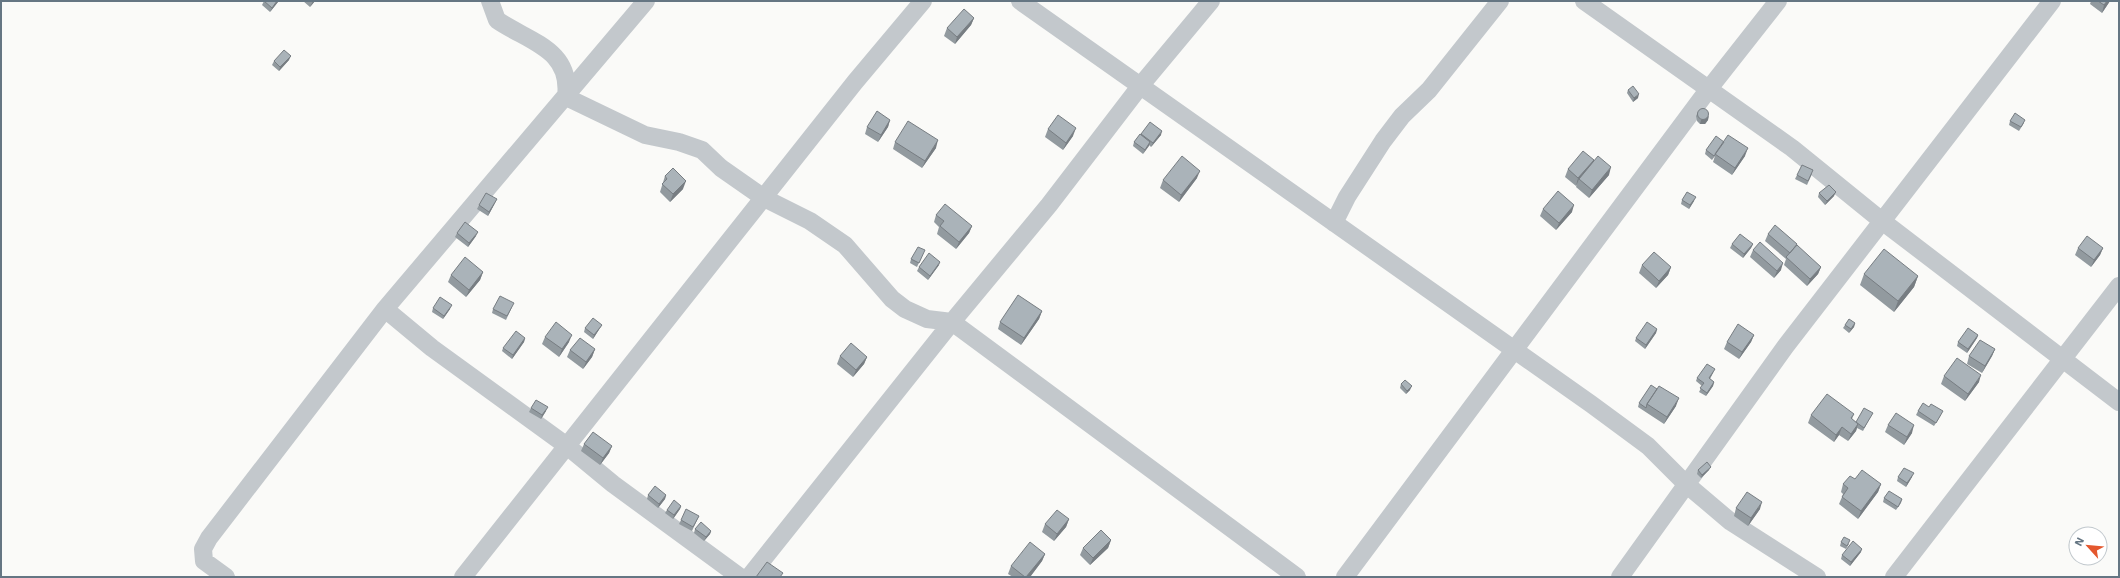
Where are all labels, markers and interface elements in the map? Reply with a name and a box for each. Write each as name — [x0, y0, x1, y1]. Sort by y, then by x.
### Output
north arrow — [2068, 526, 2108, 566]
text: N — [2072, 535, 2087, 548]

